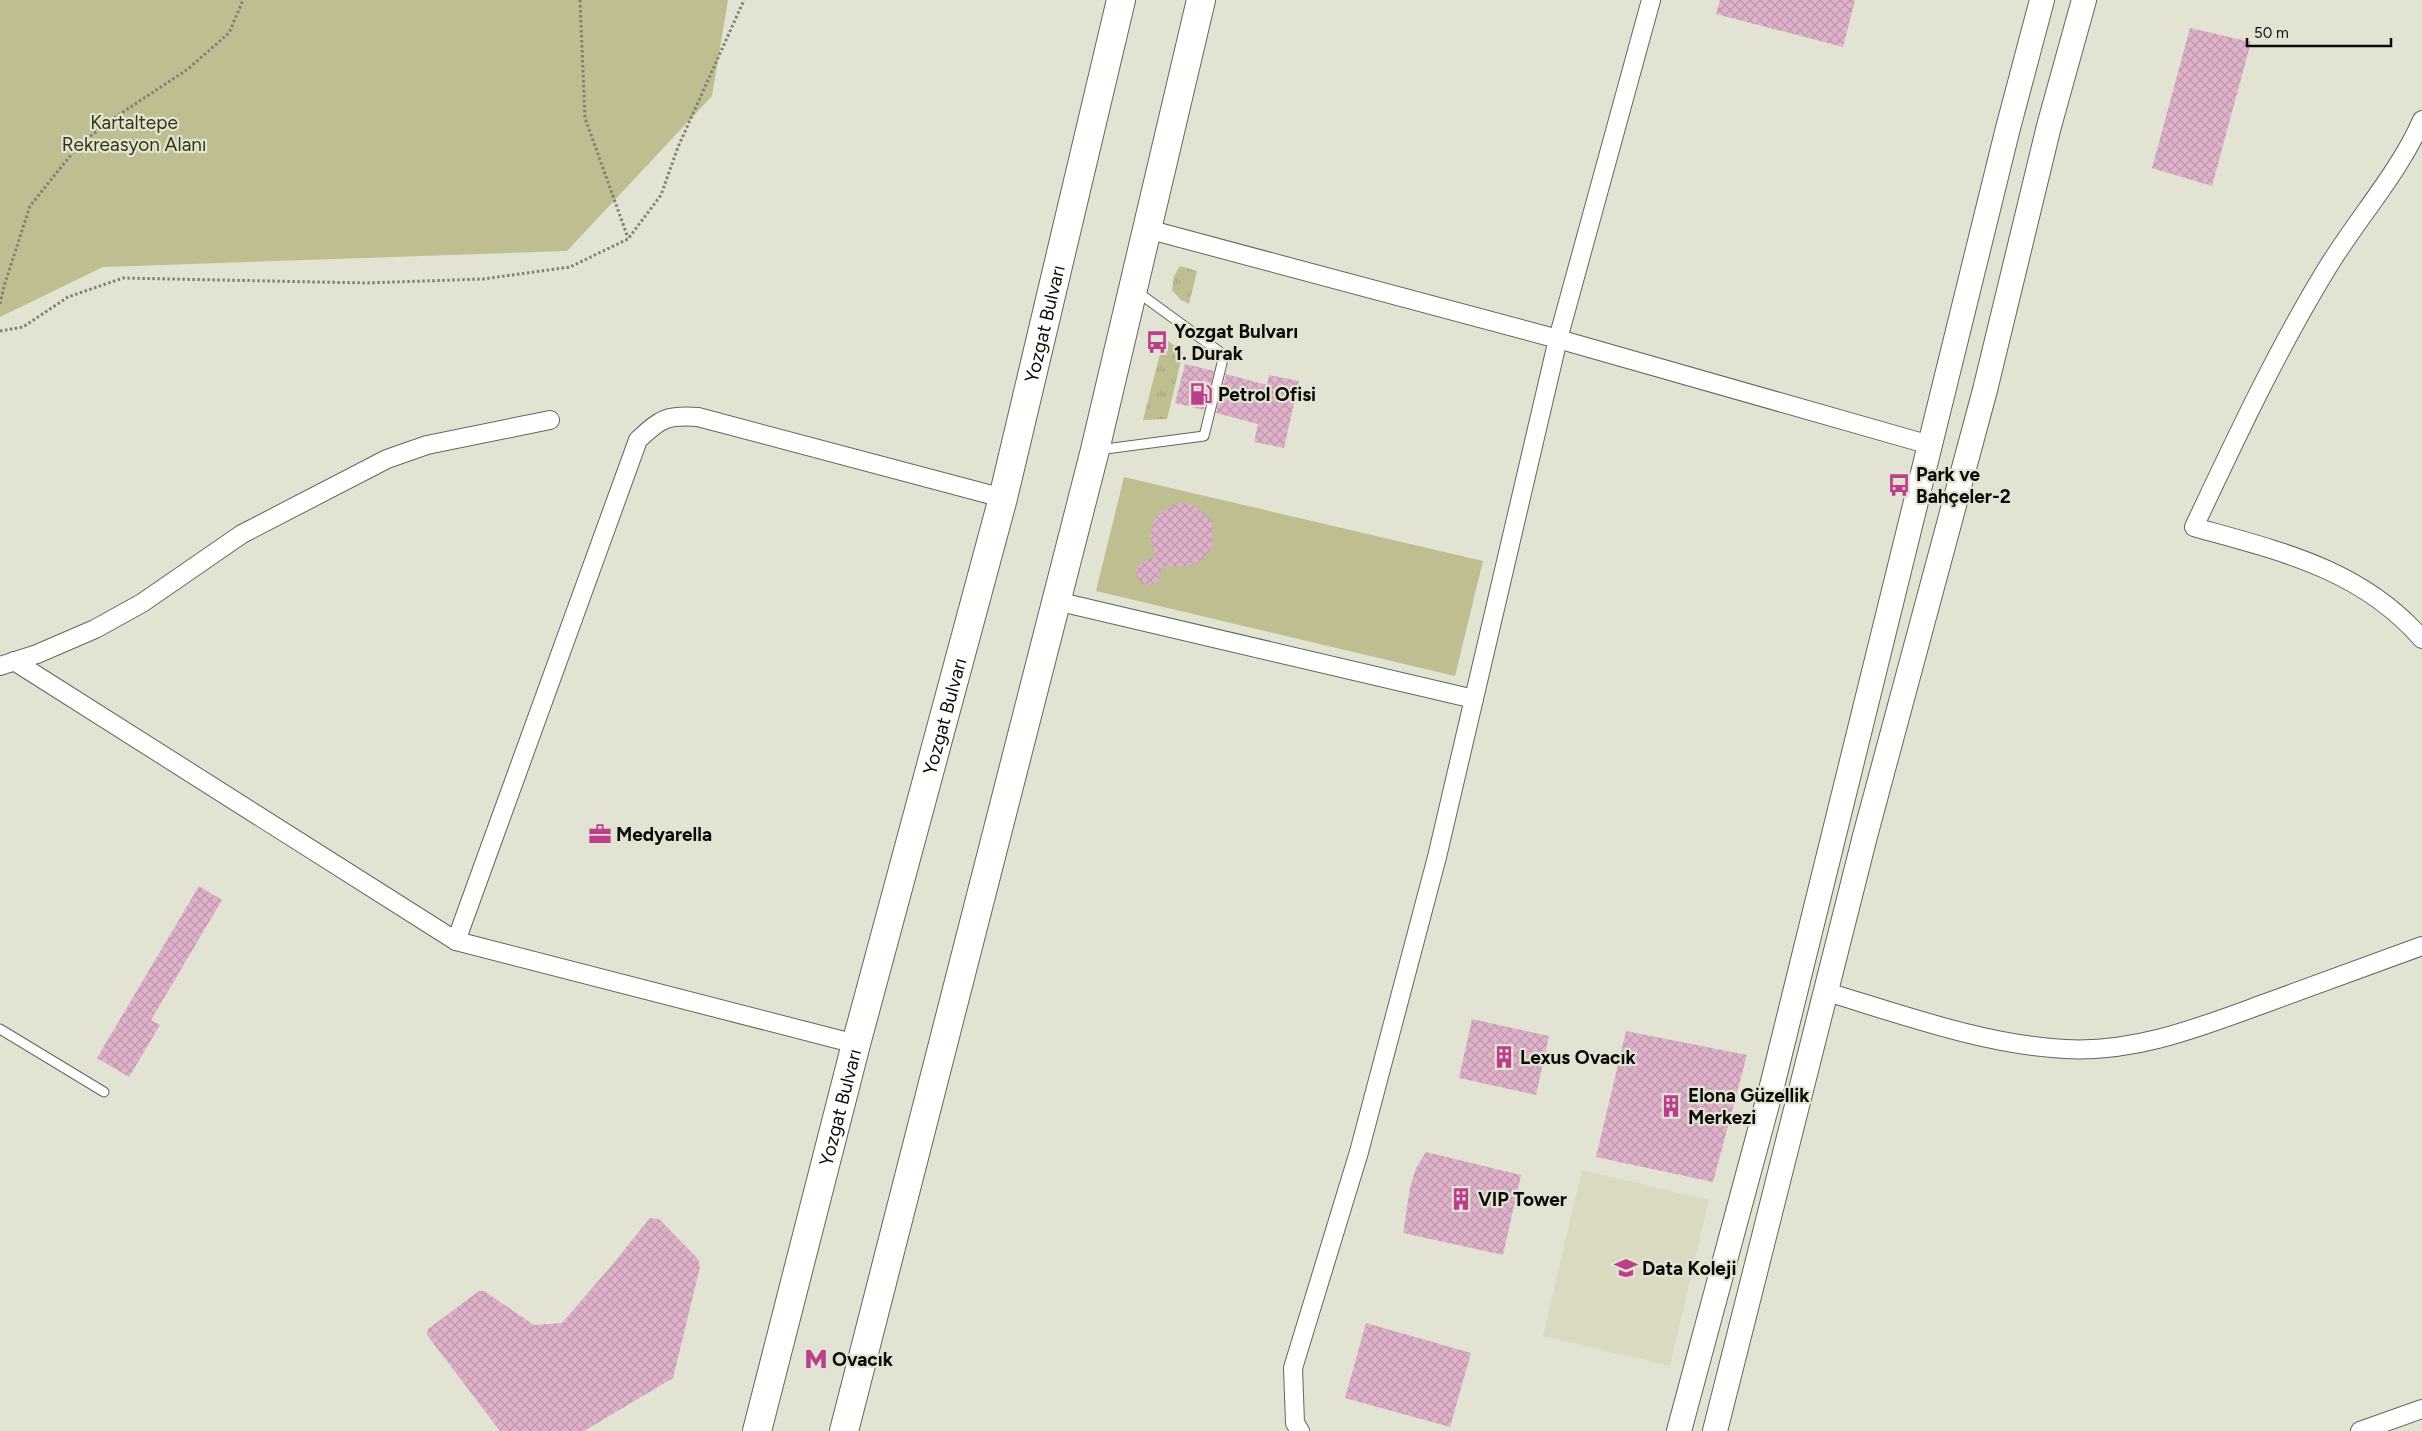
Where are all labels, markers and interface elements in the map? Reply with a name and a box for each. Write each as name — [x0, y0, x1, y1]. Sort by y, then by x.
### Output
scale bar — [2247, 15, 2391, 47]
text: 50 m — [2254, 24, 2289, 42]
park label: Kartaltepe Rekreasyon Alanı — [62, 111, 206, 156]
street label: Yozgat Bulvarı — [1020, 263, 1070, 385]
place label: Yozgat Bulvarı 1. Durak — [1174, 320, 1298, 365]
bus stop icon: Yozgat Bulvarı 1. Durak — [1144, 329, 1170, 355]
fuel station icon: Petrol Ofisi — [1188, 381, 1214, 407]
place label: Petrol Ofisi — [1218, 383, 1316, 406]
place label: Park ve Bahçeler-2 — [1916, 463, 2011, 508]
bus stop icon: Park ve Bahçeler-2 — [1886, 472, 1912, 498]
street label: Yozgat Bulvarı — [918, 655, 971, 777]
office icon: Medyarella — [587, 821, 613, 847]
place label: Medyarella — [616, 823, 712, 846]
building icon: Lexus Ovacık — [1491, 1044, 1517, 1070]
place label: Lexus Ovacık — [1520, 1046, 1636, 1069]
street label: Yozgat Bulvarı — [814, 1047, 866, 1169]
place label: Elona Güzellik Merkezi — [1688, 1084, 1810, 1129]
building icon: Elona Güzellik Merkezi — [1658, 1093, 1684, 1119]
building icon: VIP Tower — [1448, 1186, 1474, 1212]
place label: VIP Tower — [1478, 1188, 1567, 1211]
school or university icon: Data Koleji — [1613, 1255, 1639, 1281]
place label: Data Koleji — [1642, 1257, 1736, 1280]
metro station icon: Ovacık — [803, 1346, 829, 1372]
place label: Ovacık — [832, 1348, 894, 1371]

